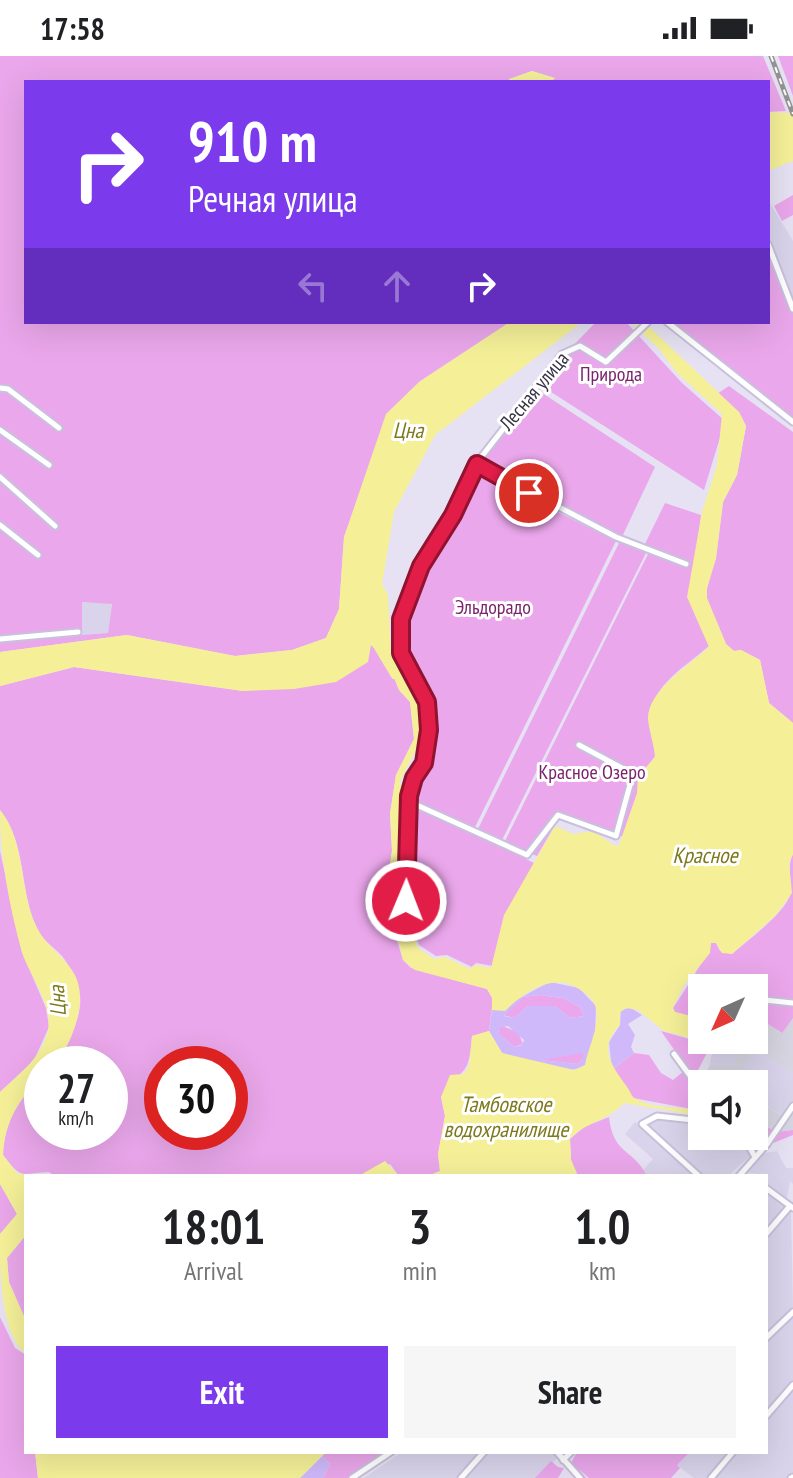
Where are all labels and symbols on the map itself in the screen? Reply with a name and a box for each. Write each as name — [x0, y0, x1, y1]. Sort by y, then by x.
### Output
street label: Лесная улица — [493, 346, 574, 436]
park label: Природа — [580, 361, 642, 387]
water label: Цна — [393, 416, 424, 444]
pin — [495, 459, 563, 527]
park label: Эльдорадо — [455, 594, 531, 620]
park label: Красное Озеро — [538, 759, 646, 785]
water label: Красное — [672, 841, 740, 869]
position arrow — [364, 859, 448, 943]
north arrow — [688, 974, 768, 1054]
water label: Цна — [42, 984, 72, 1017]
speed limit sign: 30 — [144, 1046, 248, 1150]
water label: Тамбовское водохранилище — [444, 1090, 570, 1143]

